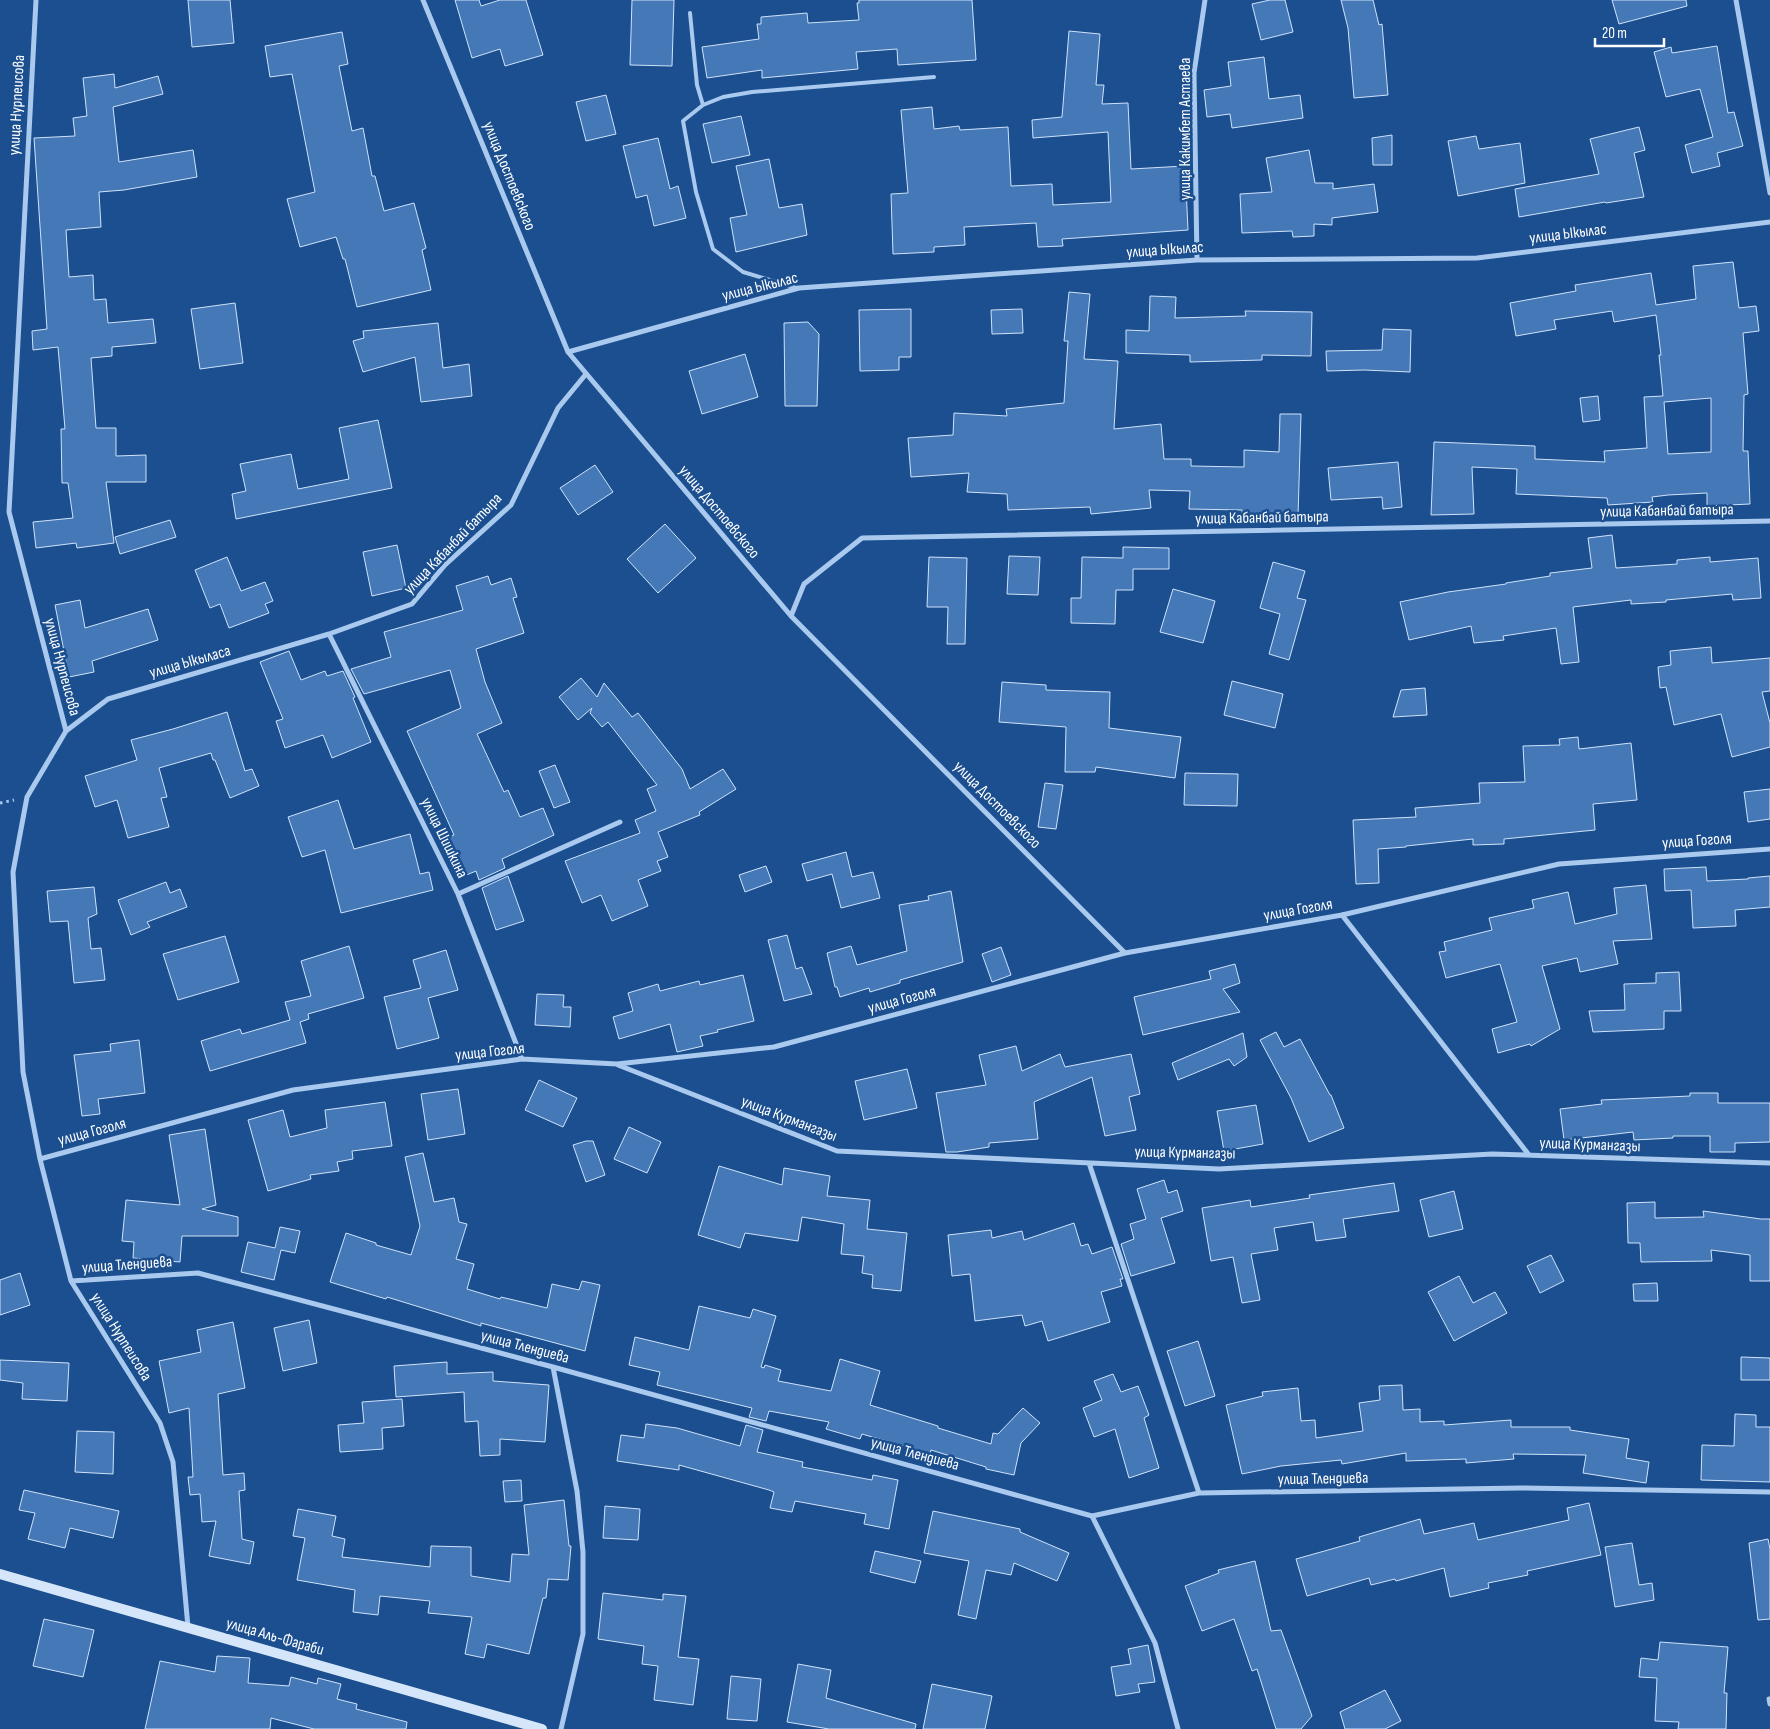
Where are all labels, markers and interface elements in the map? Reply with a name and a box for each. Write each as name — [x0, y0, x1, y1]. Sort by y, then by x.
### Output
scale bar — [1595, 15, 1664, 47]
text: 20 m — [1602, 24, 1627, 43]
street label: улица Нурпеисова — [5, 54, 29, 156]
street label: улица Какимбет Астаева — [1176, 58, 1195, 200]
street label: улица Достоевского — [478, 119, 540, 233]
street label: улица Ыкылас — [1528, 220, 1608, 248]
street label: улица Ыкылас — [1126, 238, 1204, 262]
street label: улица Ыкылас — [720, 268, 800, 306]
street label: улица Достоевского — [674, 462, 764, 562]
street label: улица Кабанбай батыра — [400, 489, 506, 599]
street label: улица Кабанбай батыра — [1600, 500, 1734, 522]
street label: улица Кабанбай батыра — [1195, 507, 1329, 529]
street label: улица Нурпеисова — [40, 616, 84, 718]
street label: улица Ыкыласа — [147, 641, 233, 683]
street label: улица Достоевского — [949, 757, 1045, 853]
street label: улица Шишкина — [416, 795, 472, 881]
street label: улица Гоголя — [1662, 829, 1732, 853]
street label: улица Гоголя — [1262, 895, 1334, 925]
street label: улица Гоголя — [866, 982, 938, 1018]
street label: улица Гоголя — [454, 1039, 526, 1065]
street label: улица Курмангазы — [738, 1092, 840, 1146]
street label: улица Гоголя — [56, 1114, 128, 1150]
street label: улица Курмангазы — [1539, 1134, 1641, 1156]
street label: улица Курмангазы — [1134, 1143, 1236, 1163]
street label: улица Тлендиева — [81, 1252, 173, 1278]
street label: улица Нурпеисова — [86, 1289, 156, 1385]
street label: улица Тлендиева — [479, 1326, 571, 1368]
street label: улица Тлендиева — [869, 1433, 961, 1475]
street label: улица Тлендиева — [1278, 1469, 1368, 1489]
street label: улица Аль-Фараби — [224, 1614, 326, 1660]

